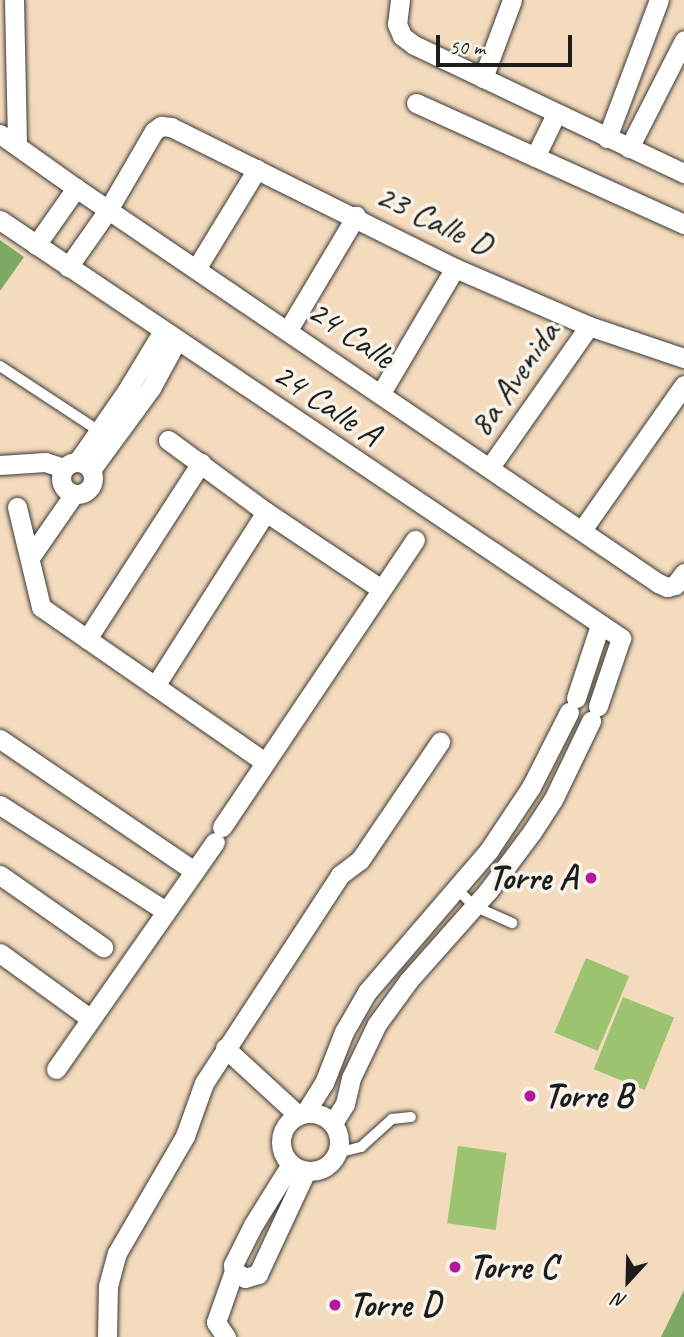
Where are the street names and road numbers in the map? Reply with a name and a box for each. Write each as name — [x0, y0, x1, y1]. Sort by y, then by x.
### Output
street label: 23 Calle D — [369, 174, 499, 266]
street label: 24 Calle — [300, 290, 402, 378]
street label: 8a Avenida — [459, 314, 569, 444]
street label: 24 Calle A — [265, 353, 389, 455]

